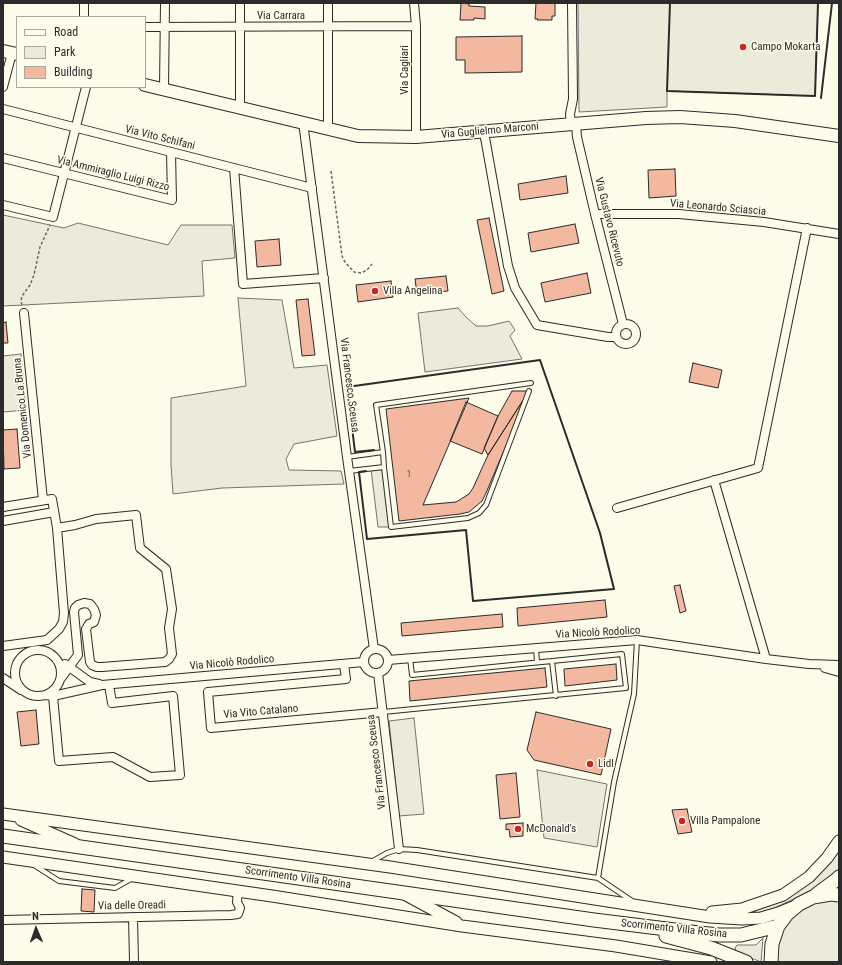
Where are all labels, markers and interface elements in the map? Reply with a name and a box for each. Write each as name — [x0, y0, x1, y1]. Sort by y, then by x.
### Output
street label: Via Carrara — [257, 9, 305, 23]
legend — [16, 16, 146, 88]
text: Road — [54, 25, 78, 39]
place label: Campo Mokarta — [751, 40, 820, 54]
marker: Campo Mokarta — [738, 42, 748, 52]
text: Park — [54, 45, 75, 59]
street label: Via Cagliari — [398, 45, 412, 95]
text: Building — [54, 65, 92, 79]
street label: Via Guglielmo Marconi — [441, 120, 539, 142]
street label: Via Vito Schifani — [124, 123, 196, 153]
street label: Via Ammiraglio Luigi Rizzo — [55, 154, 171, 194]
street label: Via Gustavo Ricevuto — [592, 176, 626, 268]
street label: Via Leonardo Sciascia — [670, 197, 766, 219]
place label: Villa Angelina — [383, 284, 442, 298]
marker: Villa Angelina — [370, 286, 380, 296]
street label: Via Francesco Sceusa — [337, 337, 361, 433]
street label: Via Domenico La Bruna — [11, 357, 35, 459]
house number: 1 — [407, 470, 411, 480]
street label: Via Nicolò Rodolico — [555, 624, 641, 642]
street label: Via Nicolò Rodolico — [189, 653, 275, 673]
street label: Via Vito Catalano — [223, 702, 299, 722]
street label: Via Francesco Sceusa — [365, 714, 389, 810]
place label: Lidl — [598, 757, 614, 771]
marker: Lidl — [585, 759, 595, 769]
place label: Villa Pampalone — [690, 814, 760, 828]
marker: Villa Pampalone — [677, 816, 687, 826]
place label: McDonald's — [526, 822, 576, 836]
marker: McDonald's — [513, 824, 523, 834]
street label: Scorrimento Villa Rosina — [244, 864, 352, 892]
street label: Via delle Oreadi — [98, 899, 166, 913]
north arrow — [16, 909, 56, 949]
text: N — [32, 910, 39, 923]
street label: Scorrimento Villa Rosina — [620, 917, 728, 941]

